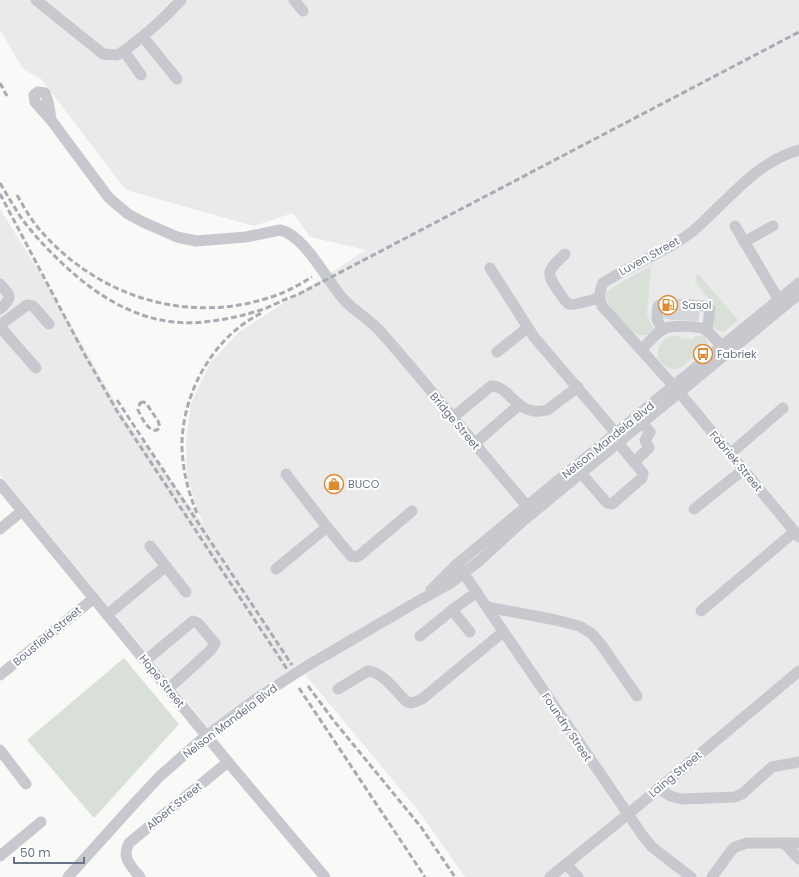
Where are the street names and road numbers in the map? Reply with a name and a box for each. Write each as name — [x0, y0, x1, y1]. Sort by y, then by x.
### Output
street label: Luven Street — [616, 233, 682, 279]
street label: Bridge Street — [426, 389, 484, 453]
street label: Nelson Mandela Blvd — [559, 398, 657, 482]
street label: Fabriek Street — [706, 427, 766, 495]
street label: Bousfield Street — [9, 603, 85, 669]
street label: Hope Street — [136, 651, 188, 711]
street label: Nelson Mandela Blvd — [180, 680, 280, 762]
street label: Foundry Street — [538, 690, 596, 764]
street label: Laing Street — [645, 747, 705, 801]
street label: Albert Street — [143, 778, 205, 834]

